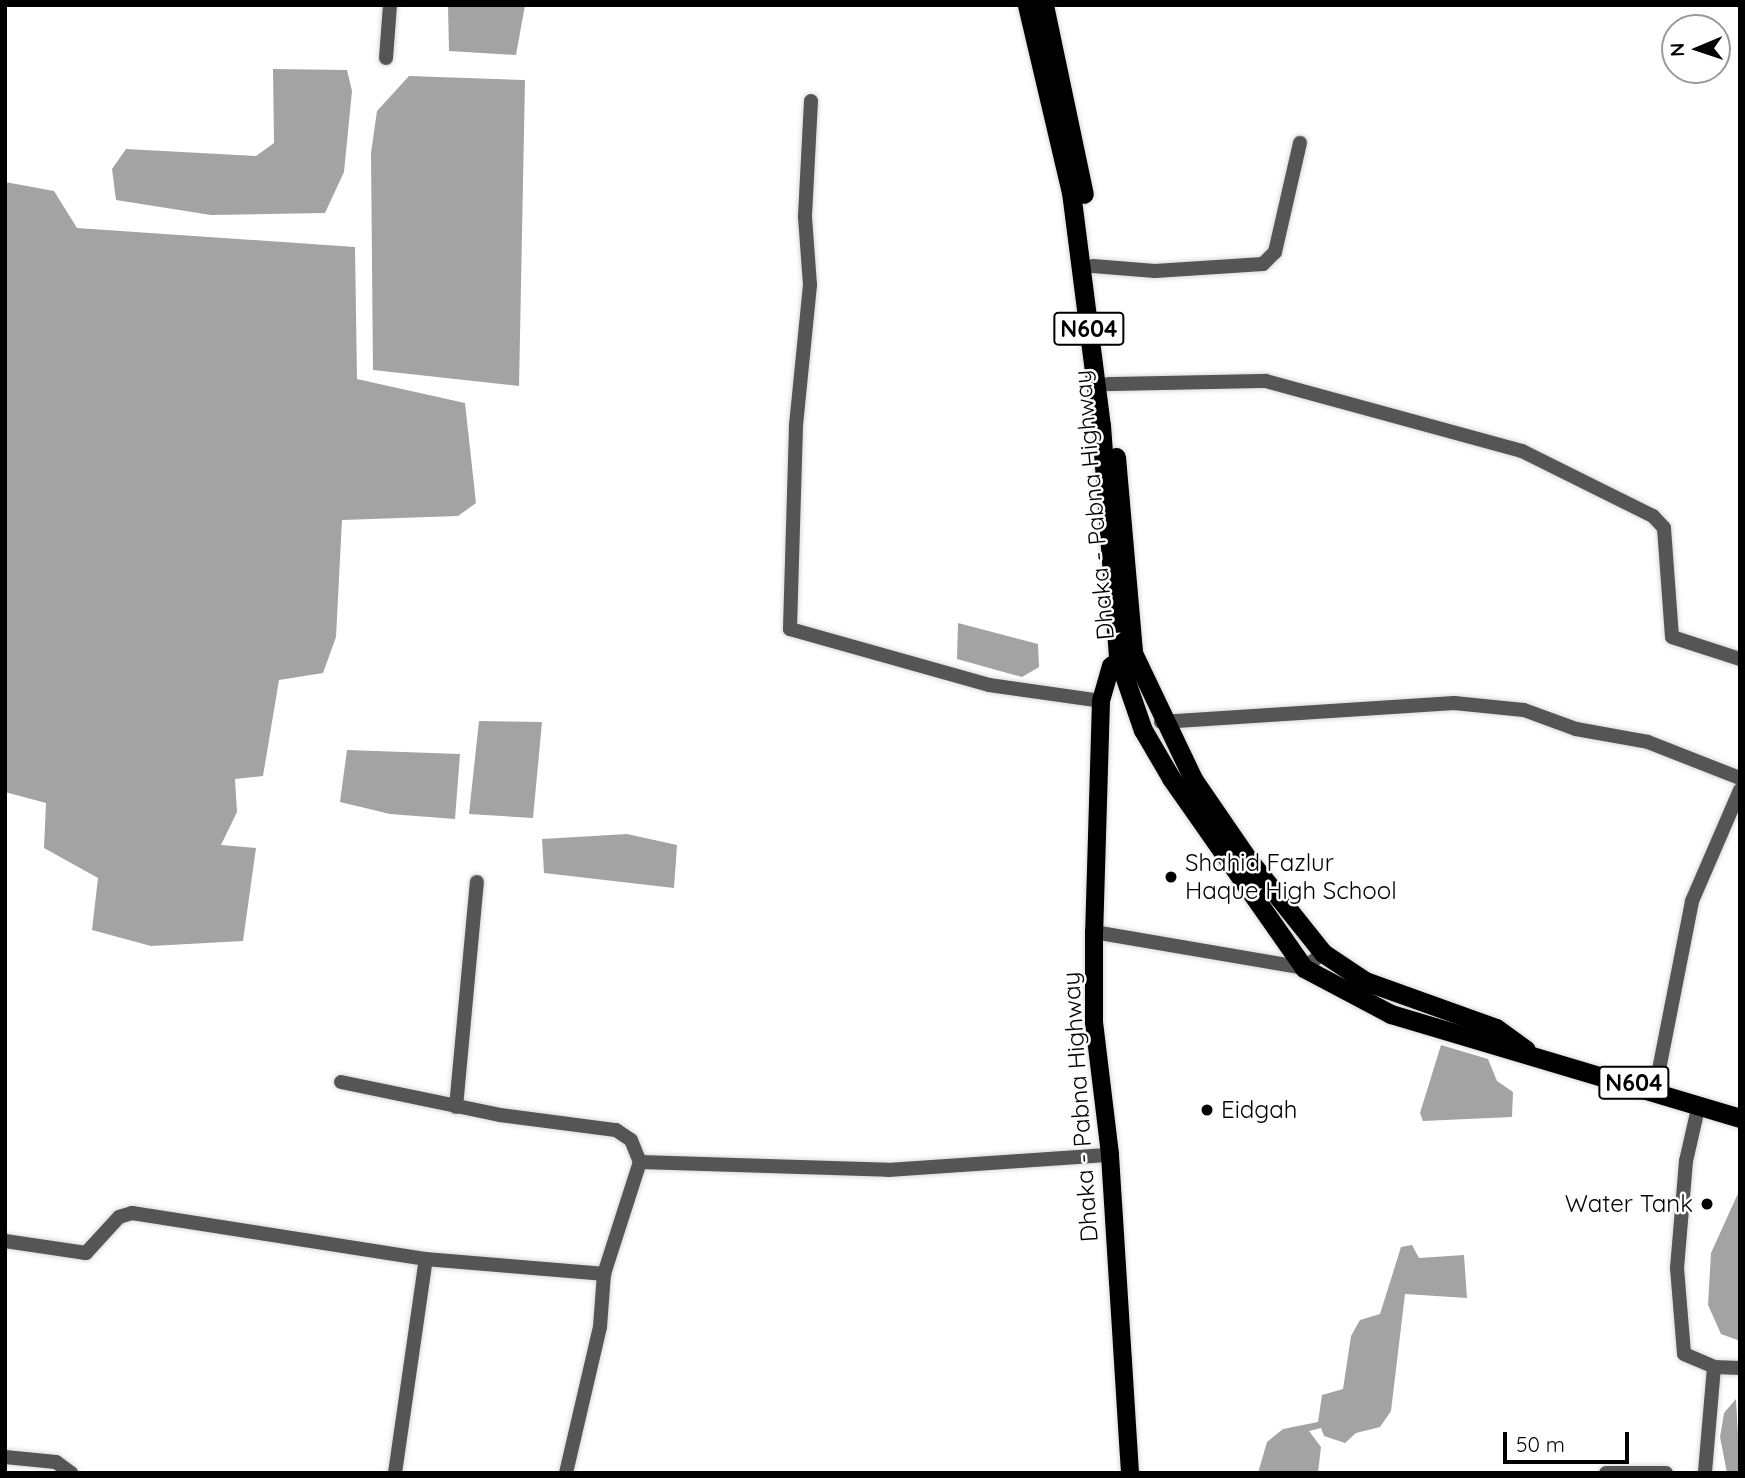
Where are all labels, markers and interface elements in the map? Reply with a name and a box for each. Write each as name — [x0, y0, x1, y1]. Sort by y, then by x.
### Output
north arrow — [1661, 14, 1731, 84]
text: N — [1665, 42, 1689, 57]
road number: N604 — [1052, 310, 1126, 348]
street label: Dhaka - Pabna Highway — [1068, 369, 1120, 641]
place label: Shahid Fazlur Haque High School — [1185, 849, 1397, 905]
marker: Shahid Fazlur Haque High School — [1163, 869, 1179, 885]
street label: Dhaka - Pabna Highway — [1056, 971, 1104, 1243]
road number: N604 — [1597, 1064, 1671, 1102]
place label: Eidgah — [1221, 1096, 1297, 1124]
marker: Eidgah — [1199, 1102, 1215, 1118]
place label: Water Tank — [1565, 1190, 1693, 1218]
marker: Water Tank — [1699, 1196, 1715, 1212]
scale bar — [1507, 1418, 1633, 1462]
text: 50 m — [1516, 1431, 1565, 1457]

